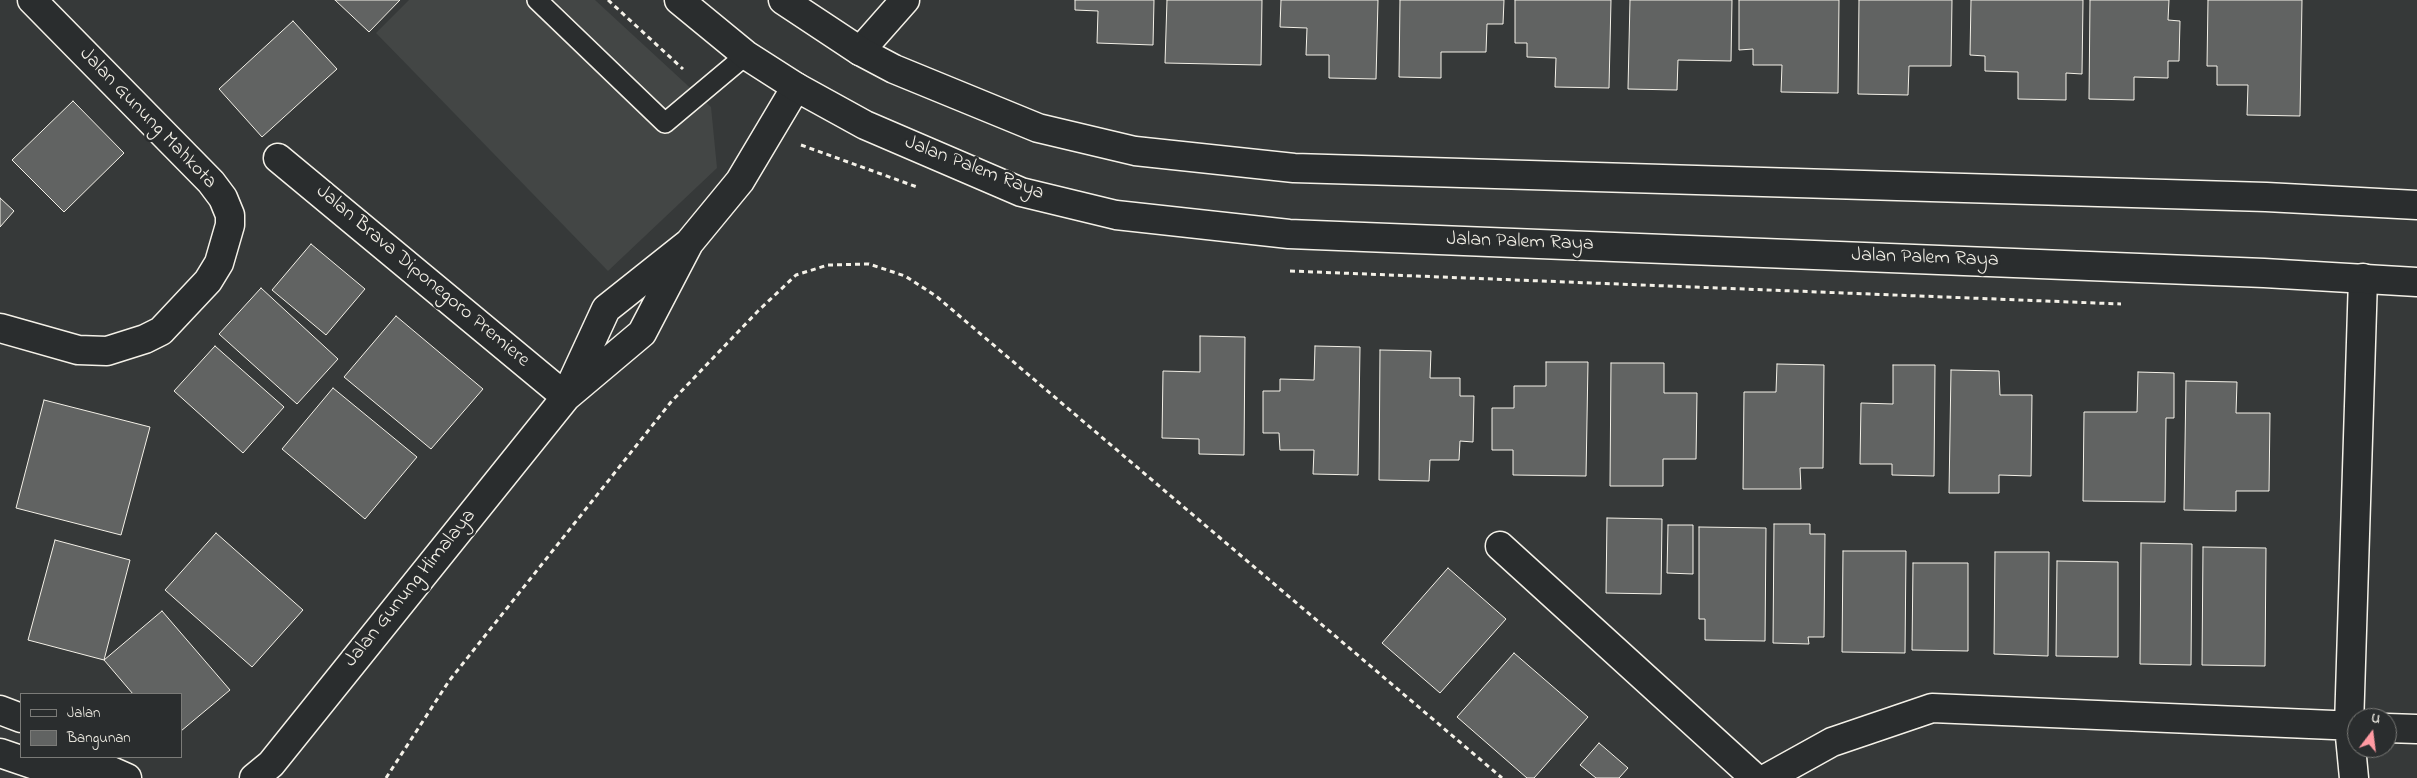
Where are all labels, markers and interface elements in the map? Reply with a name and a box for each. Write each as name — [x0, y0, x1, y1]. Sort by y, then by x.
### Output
street label: Jalan Gunung Mahkota — [73, 43, 221, 195]
street label: Jalan Palem Raya — [901, 131, 1047, 207]
street label: Jalan Brava Diponegoro Premiere — [310, 180, 534, 374]
street label: Jalan Palem Raya — [1446, 228, 1594, 258]
street label: Jalan Palem Raya — [1851, 244, 1999, 274]
street label: Jalan Gunung Himalaya — [340, 505, 482, 673]
legend — [20, 693, 182, 758]
text: Jalan — [67, 702, 100, 724]
north arrow — [2347, 708, 2397, 758]
text: U — [2369, 708, 2383, 730]
text: Bangunan — [67, 727, 131, 749]

